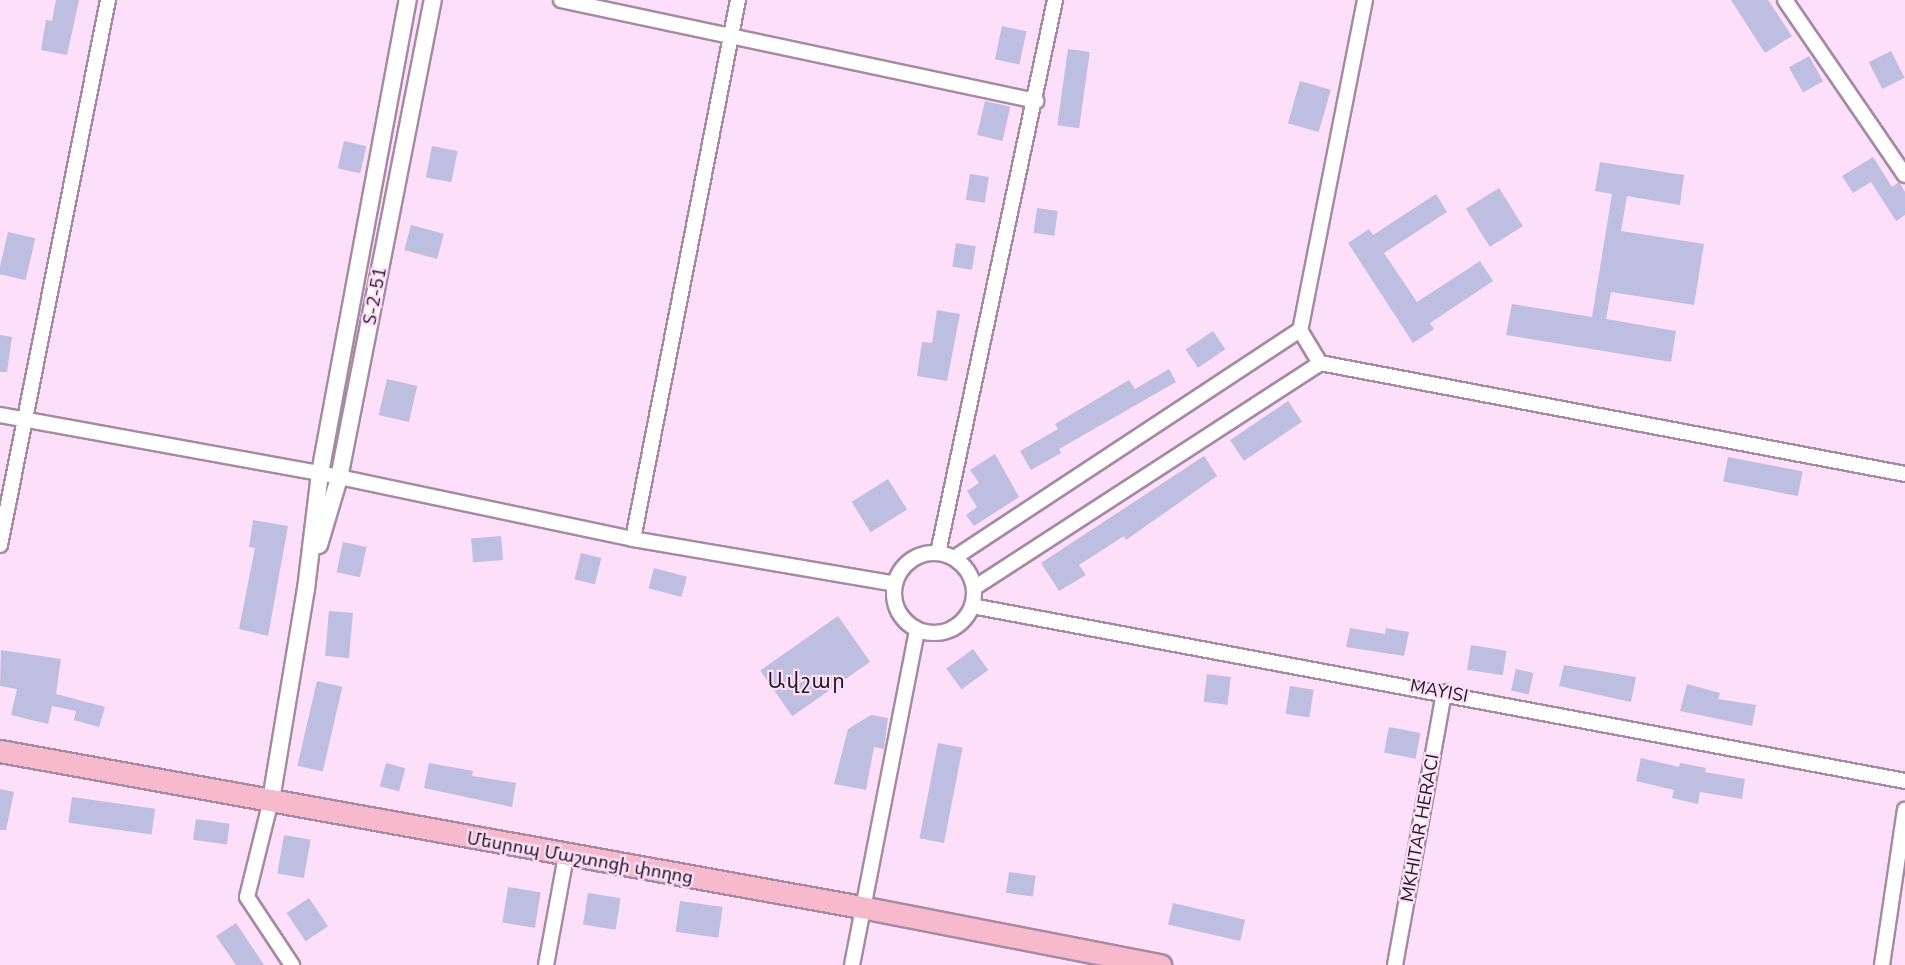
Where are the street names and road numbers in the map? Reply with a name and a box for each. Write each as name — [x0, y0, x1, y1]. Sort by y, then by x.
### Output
street label: Տ-2-51 — [359, 266, 391, 326]
street label: MAYISI — [1408, 675, 1470, 707]
street label: MKHITAR HERACI — [1396, 752, 1444, 904]
street label: Մեսրոպ Մաշտոցի փողոց — [465, 827, 695, 889]

